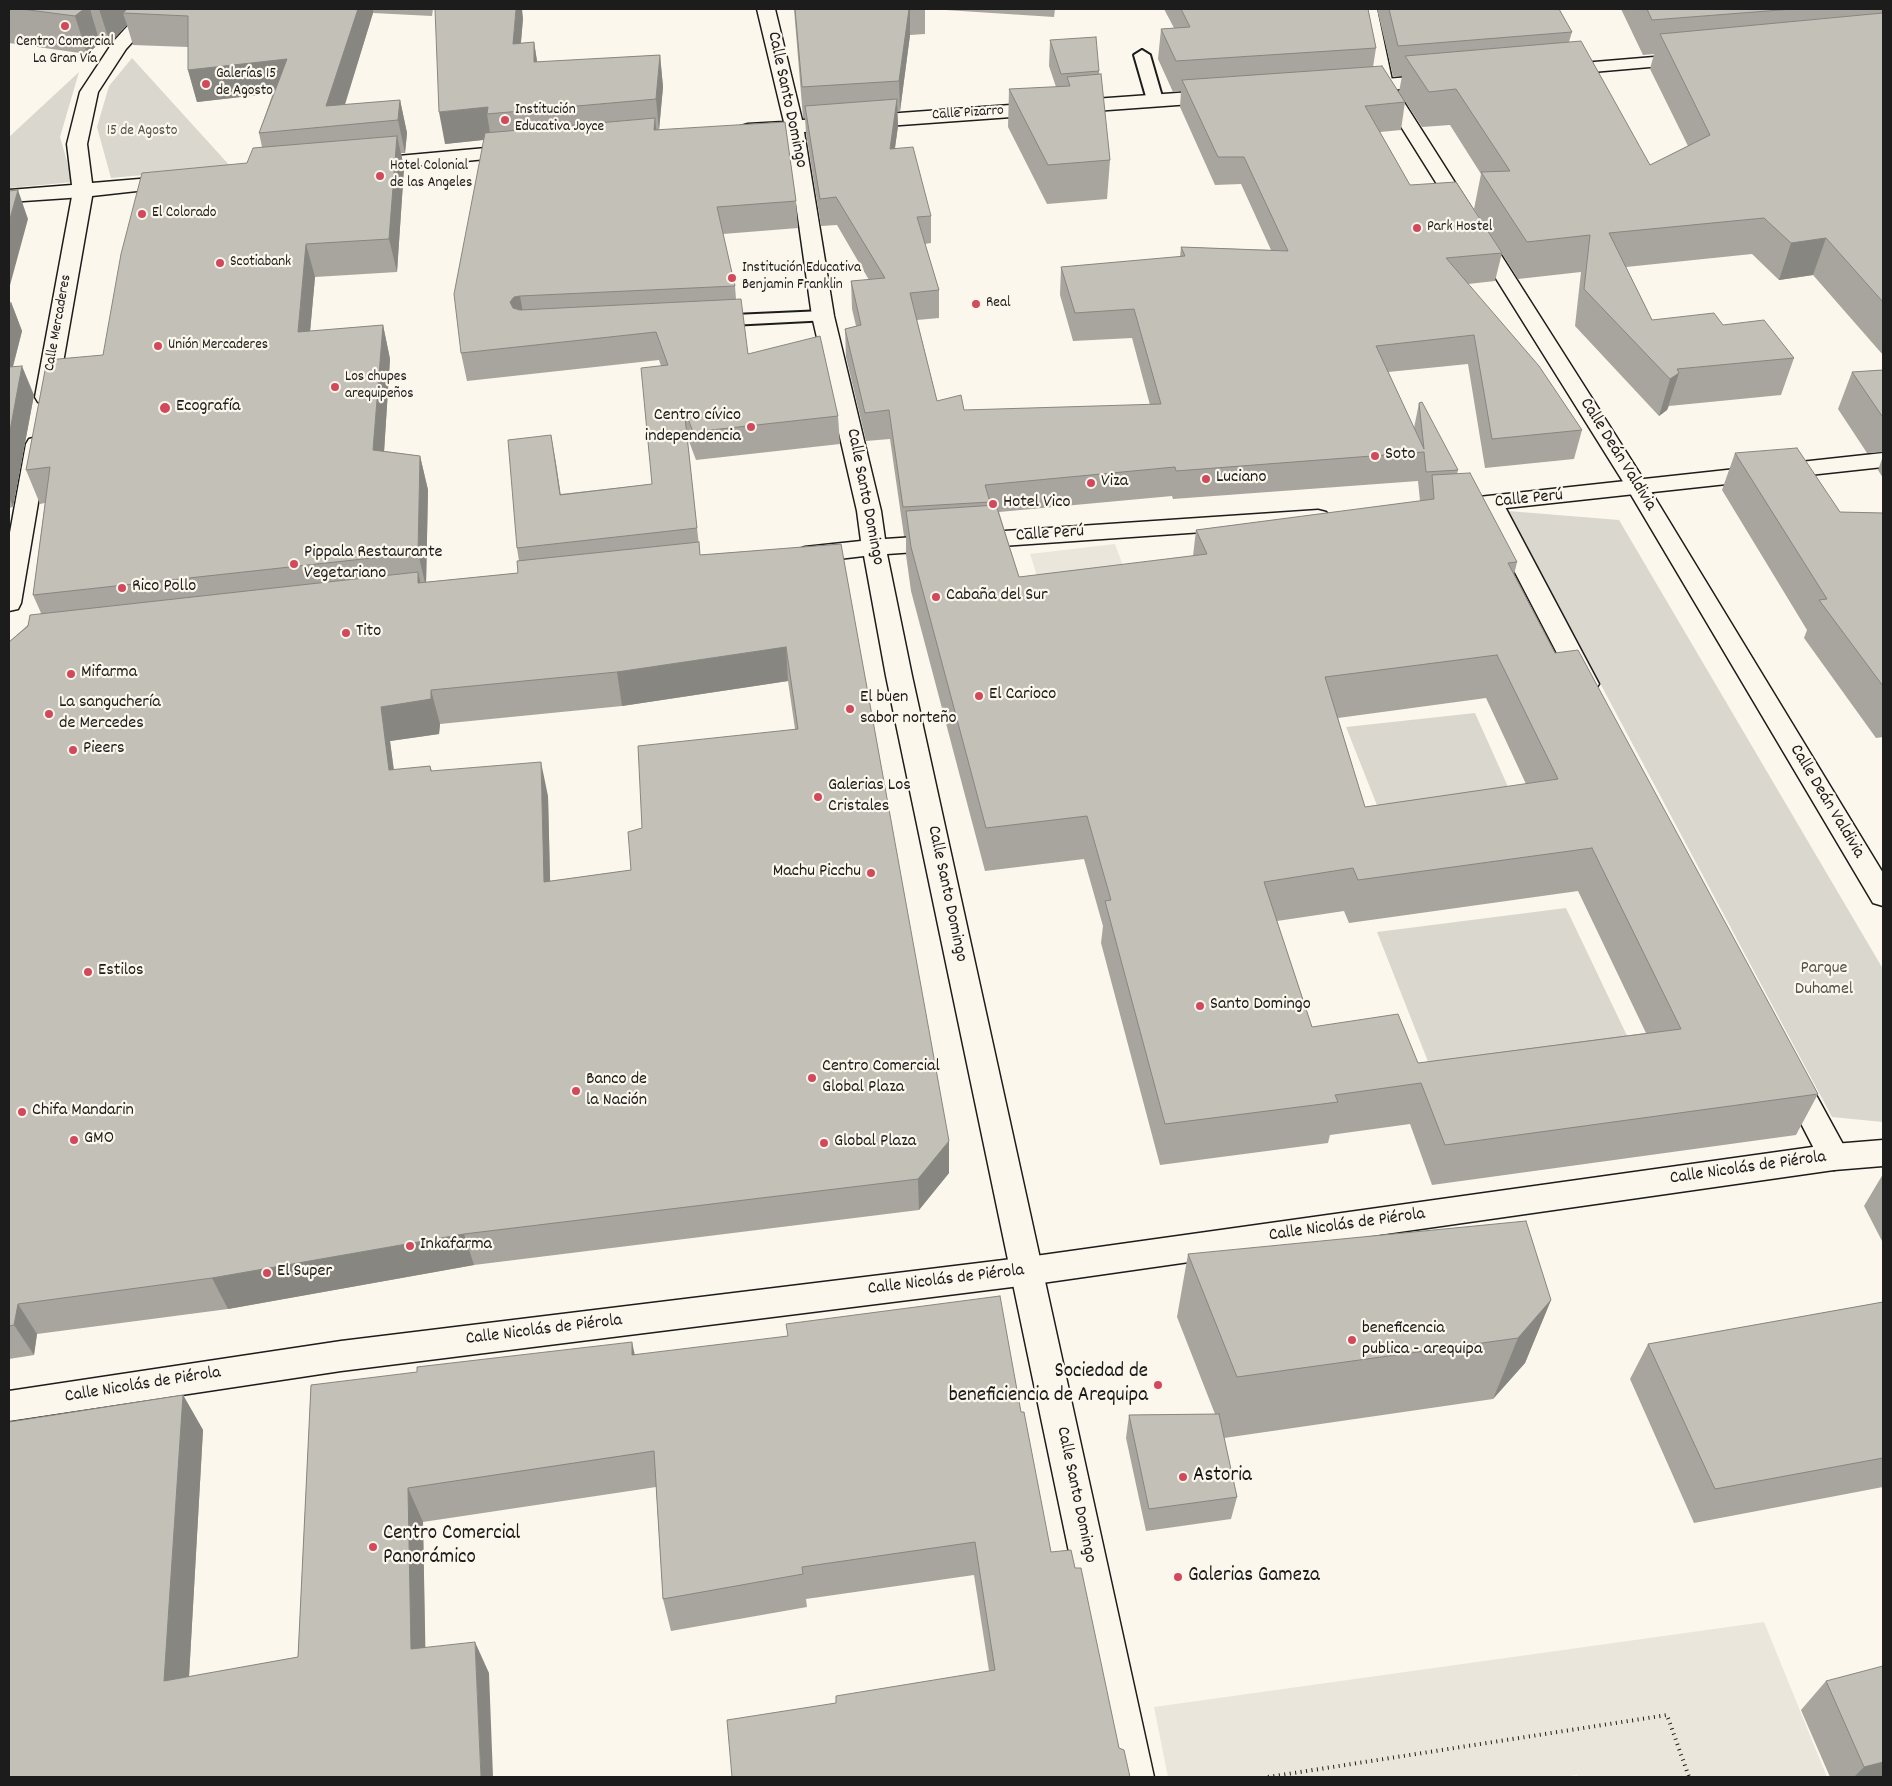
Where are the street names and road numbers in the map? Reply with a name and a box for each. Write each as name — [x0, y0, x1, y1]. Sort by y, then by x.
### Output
street label: Calle Santo Domingo — [761, 30, 811, 170]
street label: Calle Pizarro — [932, 103, 1004, 125]
street label: Calle Mercaderes — [42, 273, 76, 373]
street label: Calle Deán Valdivia — [1574, 395, 1660, 515]
street label: Calle Santo Domingo — [840, 427, 888, 567]
street label: Calle Perú — [1494, 486, 1564, 514]
street label: Calle Perú — [1015, 522, 1085, 548]
street label: Calle Deán Valdivia — [1784, 741, 1868, 863]
street label: Calle Santo Domingo — [921, 824, 971, 964]
street label: Calle Nicolás de Piérola — [1669, 1147, 1827, 1191]
street label: Calle Nicolás de Piérola — [1268, 1204, 1426, 1248]
street label: Calle Nicolás de Piérola — [867, 1261, 1025, 1301]
street label: Calle Nicolás de Piérola — [465, 1311, 623, 1351]
street label: Calle Nicolás de Piérola — [64, 1363, 222, 1409]
street label: Calle Santo Domingo — [1050, 1425, 1100, 1565]

